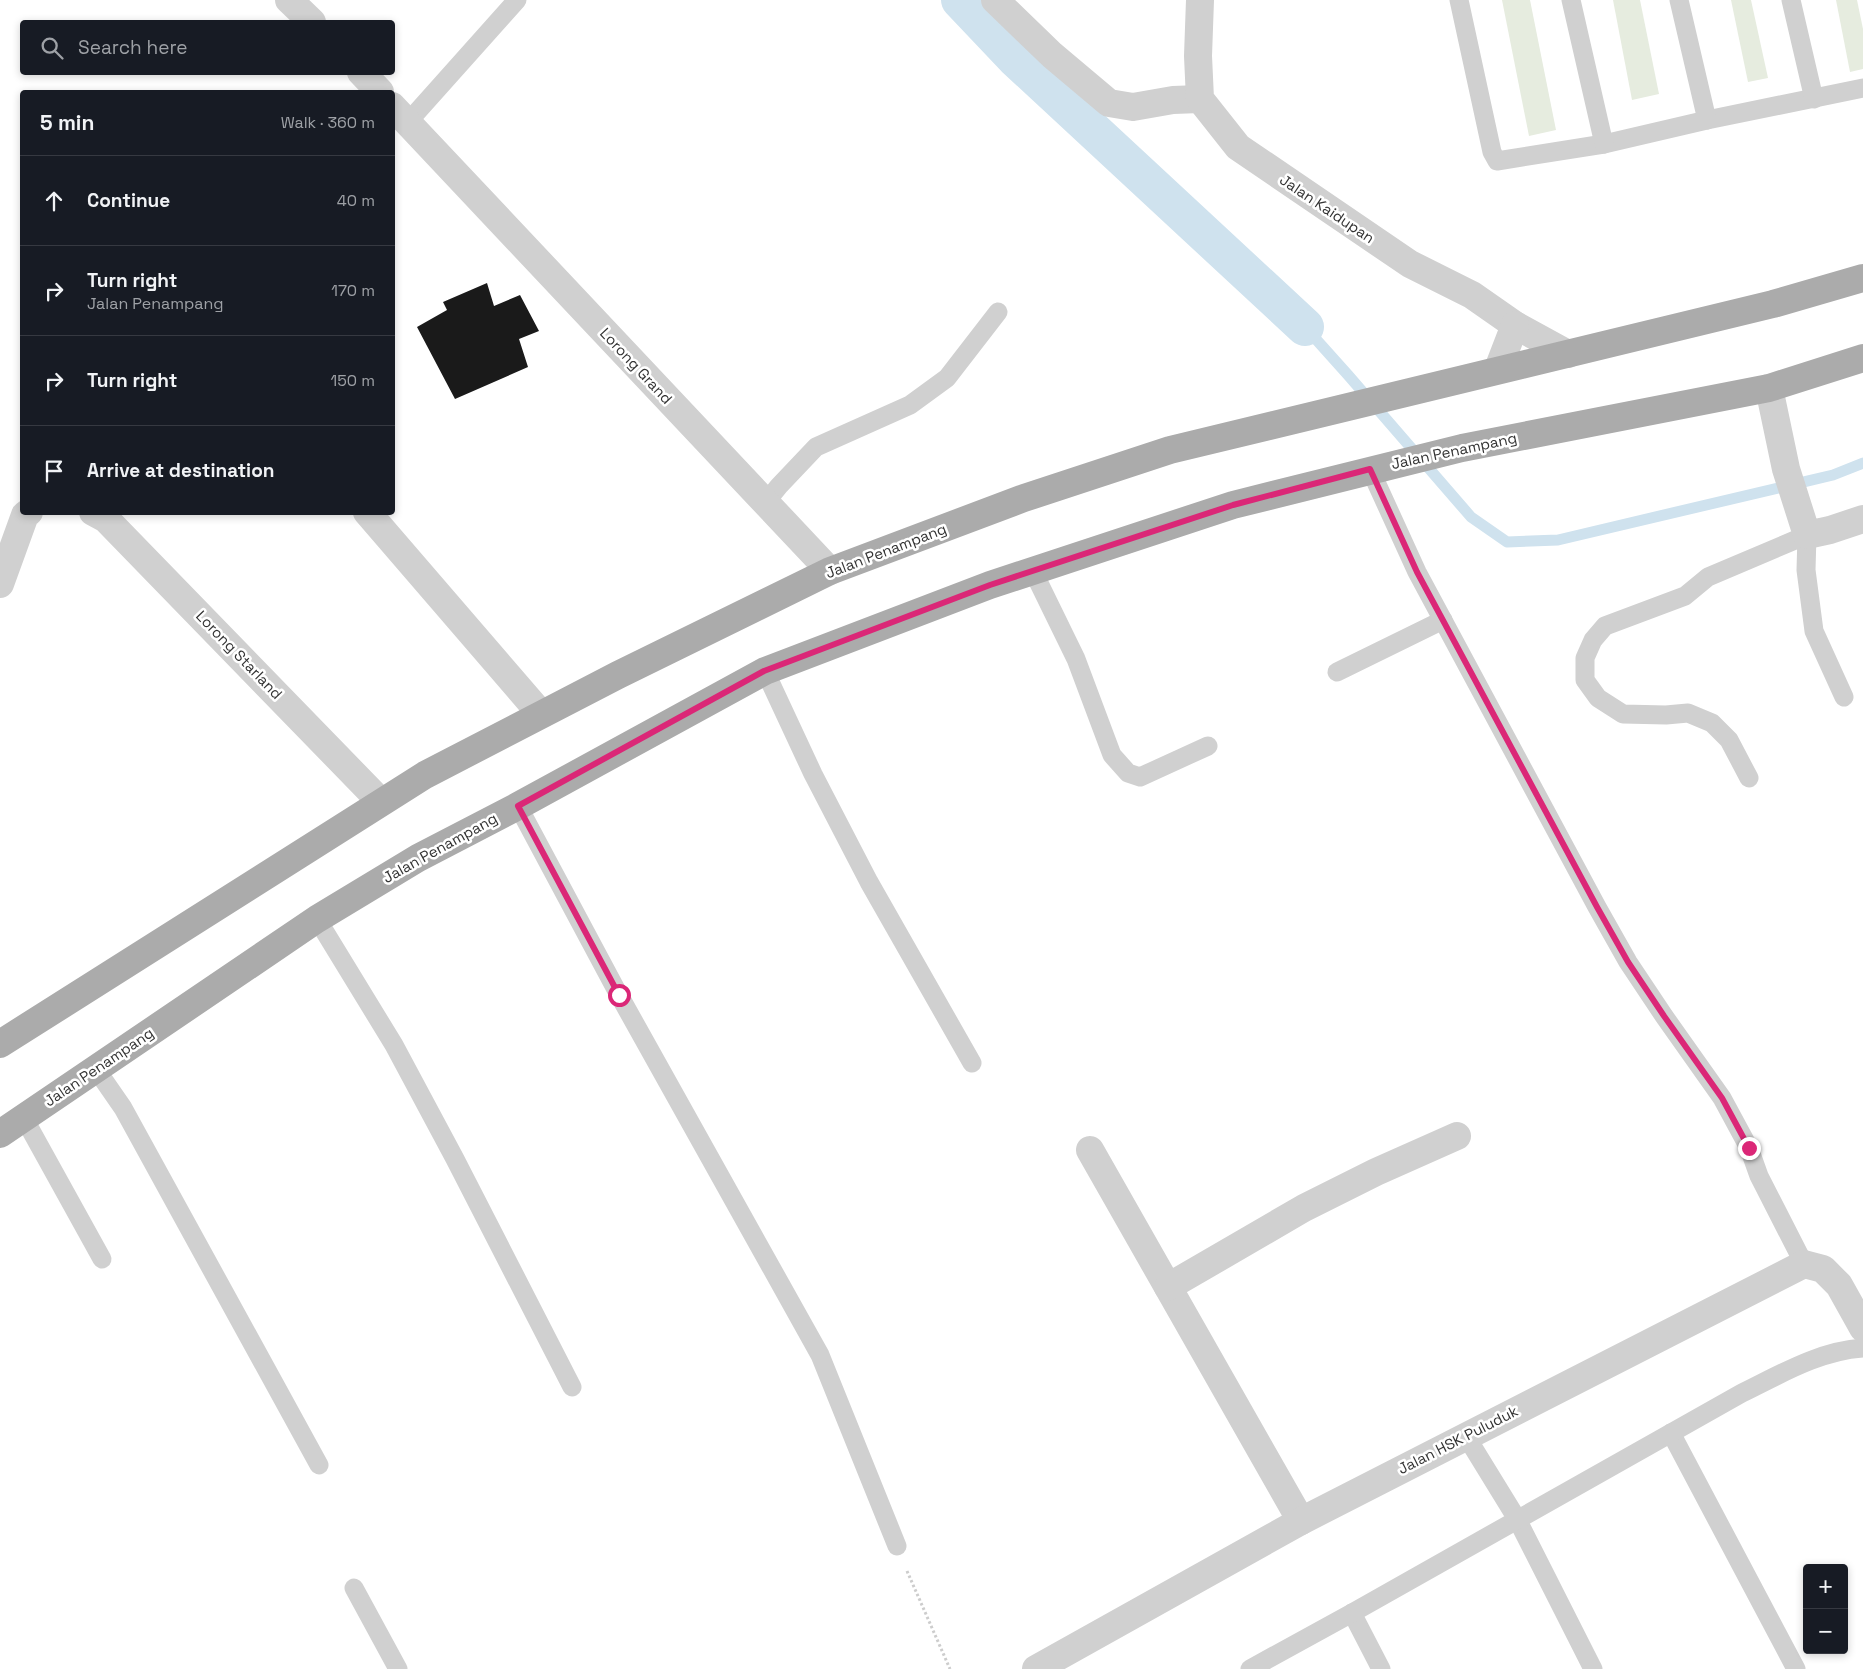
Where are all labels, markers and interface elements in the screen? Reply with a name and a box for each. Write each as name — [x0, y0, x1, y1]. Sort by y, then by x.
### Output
search box — [20, 20, 395, 75]
icon: search — [38, 34, 66, 62]
text: Search here — [78, 35, 188, 60]
text: 5 min — [40, 109, 94, 136]
text: Walk · 360 m — [281, 112, 375, 133]
street label: Jalan Kaidupan — [1276, 170, 1378, 247]
icon: ahead — [40, 187, 68, 215]
text: Continue — [87, 188, 170, 213]
text: 40 m — [337, 190, 375, 211]
text: Turn right — [87, 268, 177, 293]
icon: right — [40, 277, 68, 305]
text: 170 m — [331, 280, 375, 301]
text: Jalan Penampang — [87, 293, 224, 314]
street label: Lorong Grand — [596, 324, 677, 408]
icon: right — [40, 367, 68, 395]
text: Turn right — [87, 368, 177, 393]
text: 150 m — [331, 370, 375, 391]
street label: Jalan Penampang — [1389, 428, 1518, 473]
icon: arrive — [40, 457, 68, 485]
text: Arrive at destination — [87, 458, 275, 483]
street label: Jalan Penampang — [823, 519, 949, 582]
street label: Lorong Starland — [192, 606, 287, 703]
street label: Jalan Penampang — [379, 808, 500, 887]
route start — [608, 984, 631, 1007]
street label: Jalan Penampang — [40, 1023, 157, 1110]
route end — [1738, 1137, 1761, 1160]
street label: Jalan HSK Puluduk — [1394, 1401, 1521, 1478]
map controls — [1803, 1564, 1848, 1654]
button: + — [1803, 1564, 1848, 1609]
button: − — [1803, 1609, 1848, 1654]

